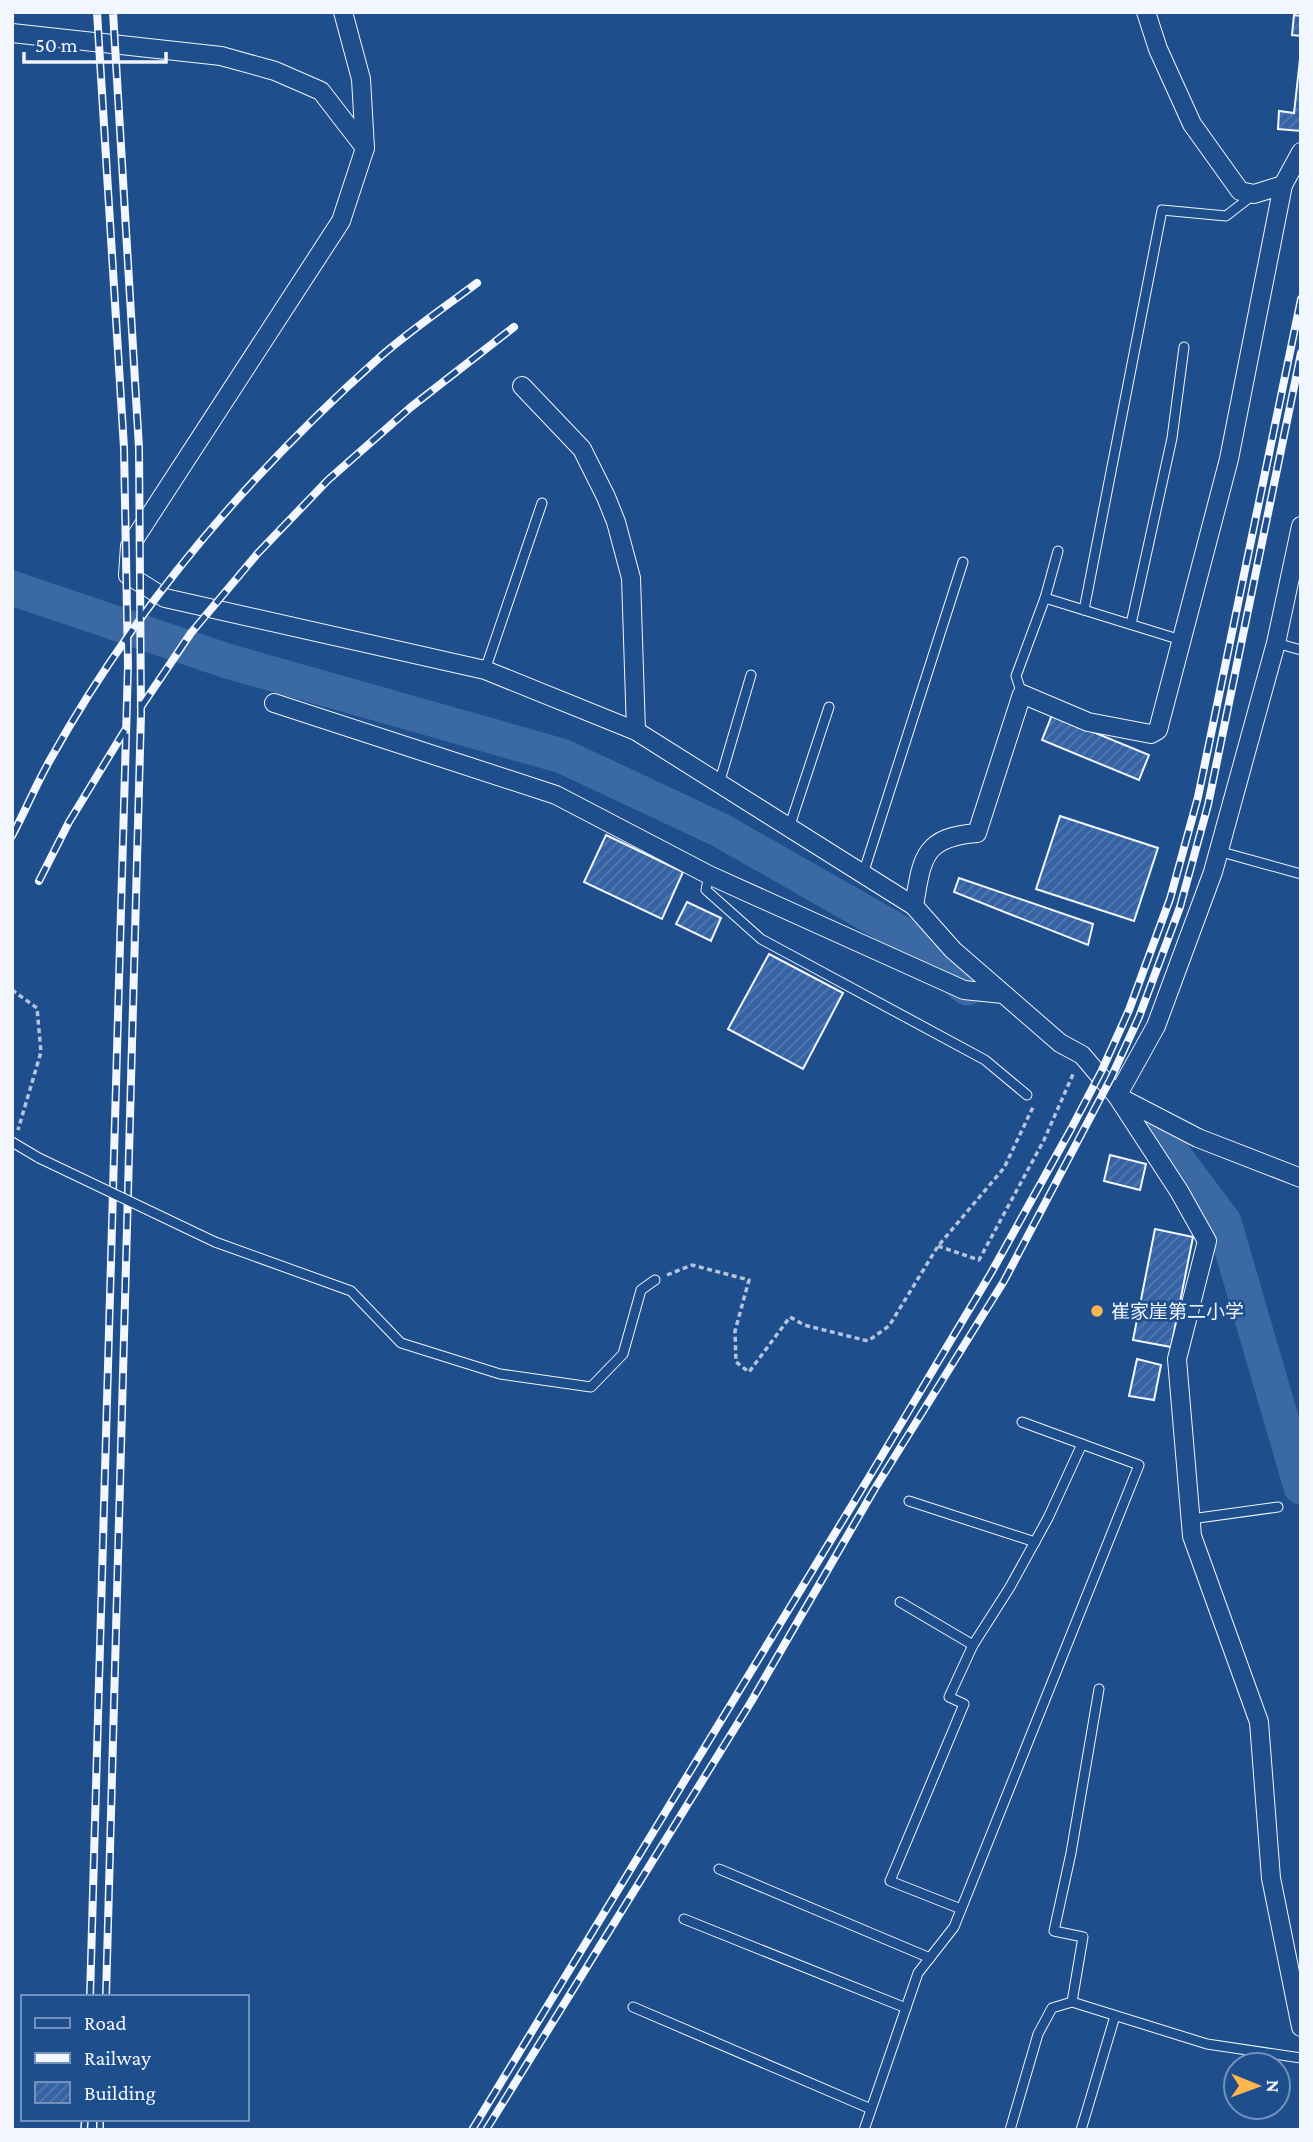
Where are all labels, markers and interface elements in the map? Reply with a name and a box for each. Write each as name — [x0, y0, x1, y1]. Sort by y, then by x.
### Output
scale bar — [24, 21, 166, 65]
text: 50 m — [35, 33, 78, 57]
place label: 崔家崖第二小学 — [1111, 1301, 1244, 1322]
marker: 崔家崖第二小学 — [1089, 1303, 1105, 1319]
legend — [21, 1995, 248, 2121]
text: Road — [84, 2011, 127, 2035]
text: Railway — [84, 2046, 151, 2070]
north arrow — [1222, 2051, 1292, 2121]
text: N — [1263, 2080, 1284, 2093]
text: Building — [84, 2081, 156, 2105]

